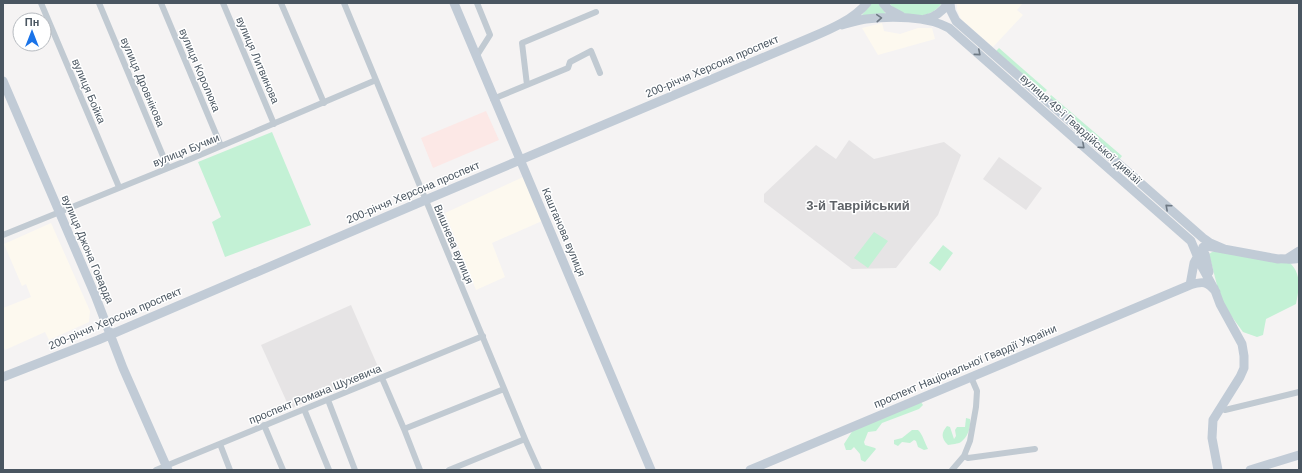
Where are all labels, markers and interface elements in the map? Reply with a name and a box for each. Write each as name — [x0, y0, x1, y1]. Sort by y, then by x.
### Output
north arrow — [12, 12, 52, 52]
one-way arrow — [876, 14, 882, 23]
street label: вулиця Литвинова — [234, 15, 282, 106]
text: Пн — [25, 16, 39, 28]
street label: вулиця Королюка — [177, 27, 223, 114]
street label: 200-річчя Херсона проспект — [644, 32, 780, 100]
street label: вулиця Дровнікова — [119, 36, 168, 129]
one-way arrow — [974, 49, 981, 56]
street label: вулиця Бойка — [70, 57, 108, 126]
street label: вулиця 49-ї Гвардійської дивізії — [1018, 71, 1144, 187]
street label: вулиця Бучми — [151, 131, 221, 169]
one-way arrow — [1078, 141, 1085, 148]
street label: 200-річчя Херсона проспект — [345, 158, 481, 226]
street label: Каштанова вулиця — [540, 186, 588, 278]
street label: вулиця Джона Говарда — [60, 193, 117, 306]
district label: 3-й Таврійський — [806, 198, 910, 213]
street label: Вишнева вулиця — [432, 202, 476, 286]
one-way arrow — [1165, 204, 1172, 211]
street label: 200-річчя Херсона проспект — [47, 284, 183, 352]
street label: проспект Національної Гвардії України — [872, 322, 1058, 410]
street label: проспект Романа Шухевича — [247, 362, 384, 426]

